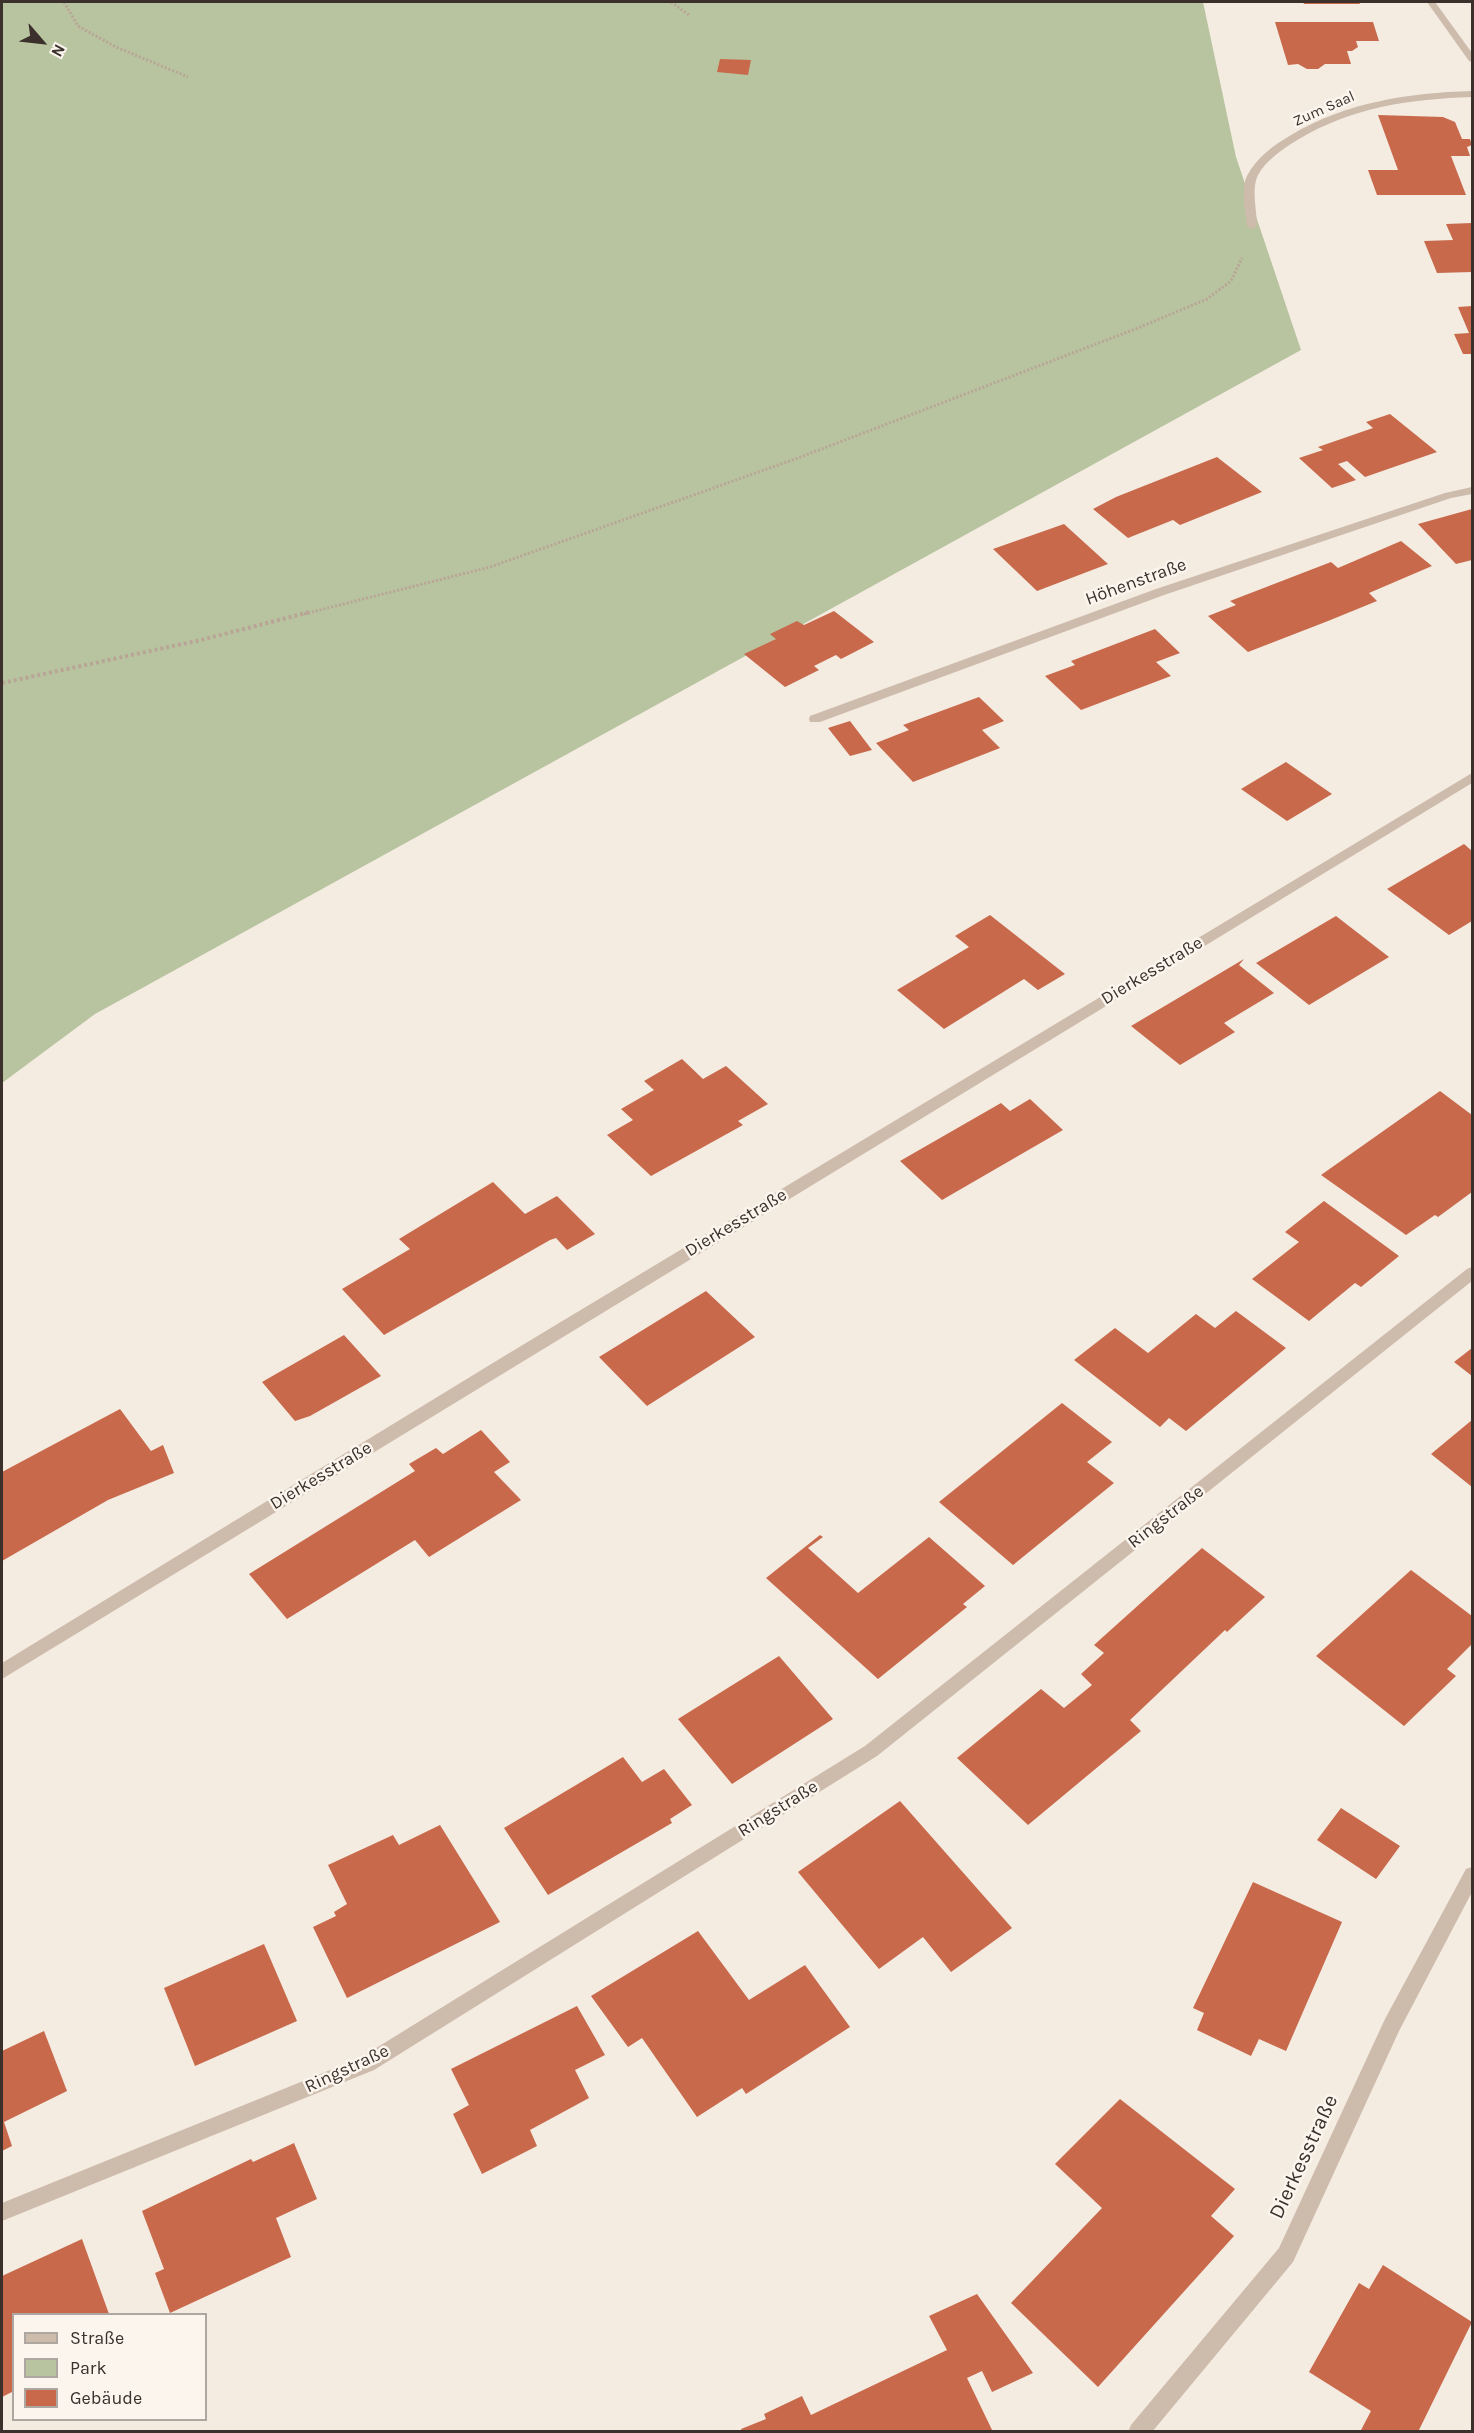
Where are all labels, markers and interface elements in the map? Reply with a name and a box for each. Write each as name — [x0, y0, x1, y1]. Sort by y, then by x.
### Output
north arrow — [12, 12, 72, 72]
text: N — [47, 41, 69, 60]
street label: Zum Saal — [1290, 87, 1358, 131]
street label: Höhenstraße — [1083, 554, 1189, 610]
street label: Dierkesstraße — [1097, 932, 1207, 1010]
street label: Dierkesstraße — [681, 1184, 791, 1262]
street label: Dierkesstraße — [266, 1437, 376, 1515]
street label: Ringstraße — [1124, 1481, 1208, 1553]
street label: Ringstraße — [734, 1776, 822, 1842]
street label: Ringstraße — [301, 2040, 393, 2098]
street label: Dierkesstraße — [1264, 2091, 1344, 2223]
legend — [12, 2313, 207, 2421]
text: Straße — [70, 2327, 124, 2349]
text: Park — [70, 2357, 107, 2379]
text: Gebäude — [70, 2387, 142, 2409]

